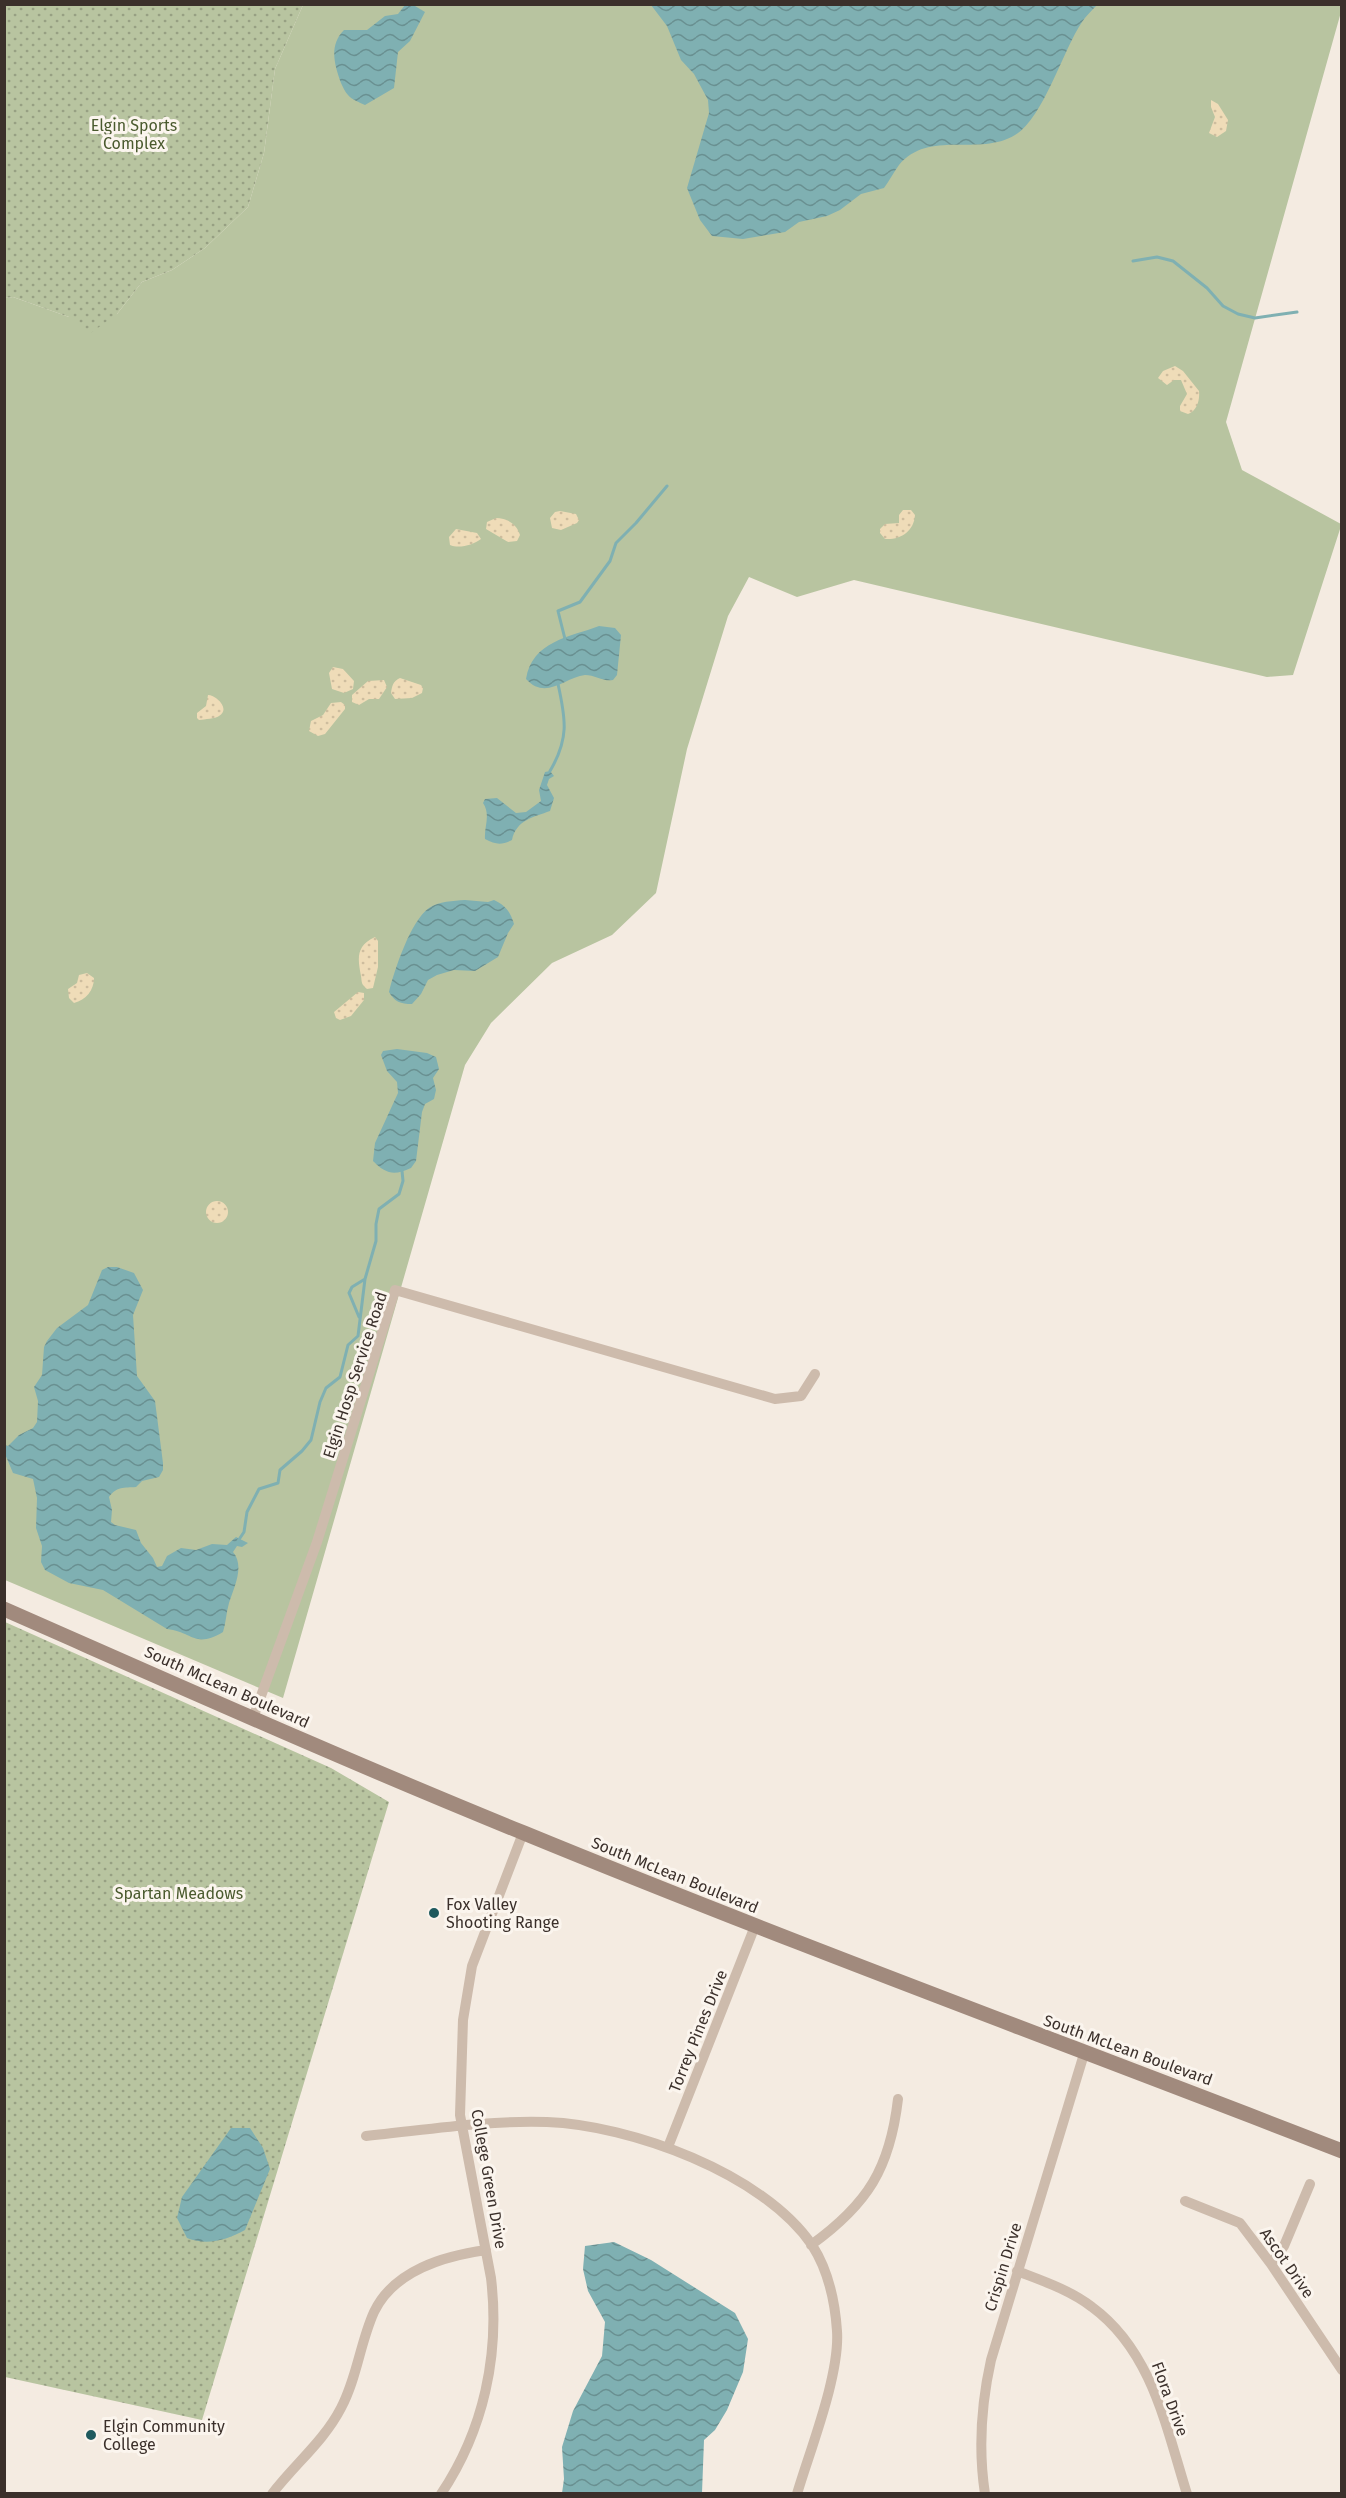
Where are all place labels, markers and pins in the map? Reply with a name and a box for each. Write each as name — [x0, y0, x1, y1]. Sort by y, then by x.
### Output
place label: Fox Valley Shooting Range — [446, 1895, 559, 1932]
marker: Fox Valley Shooting Range — [427, 1906, 441, 1920]
place label: Elgin Community College — [103, 2417, 225, 2454]
marker: Elgin Community College — [84, 2428, 98, 2442]

